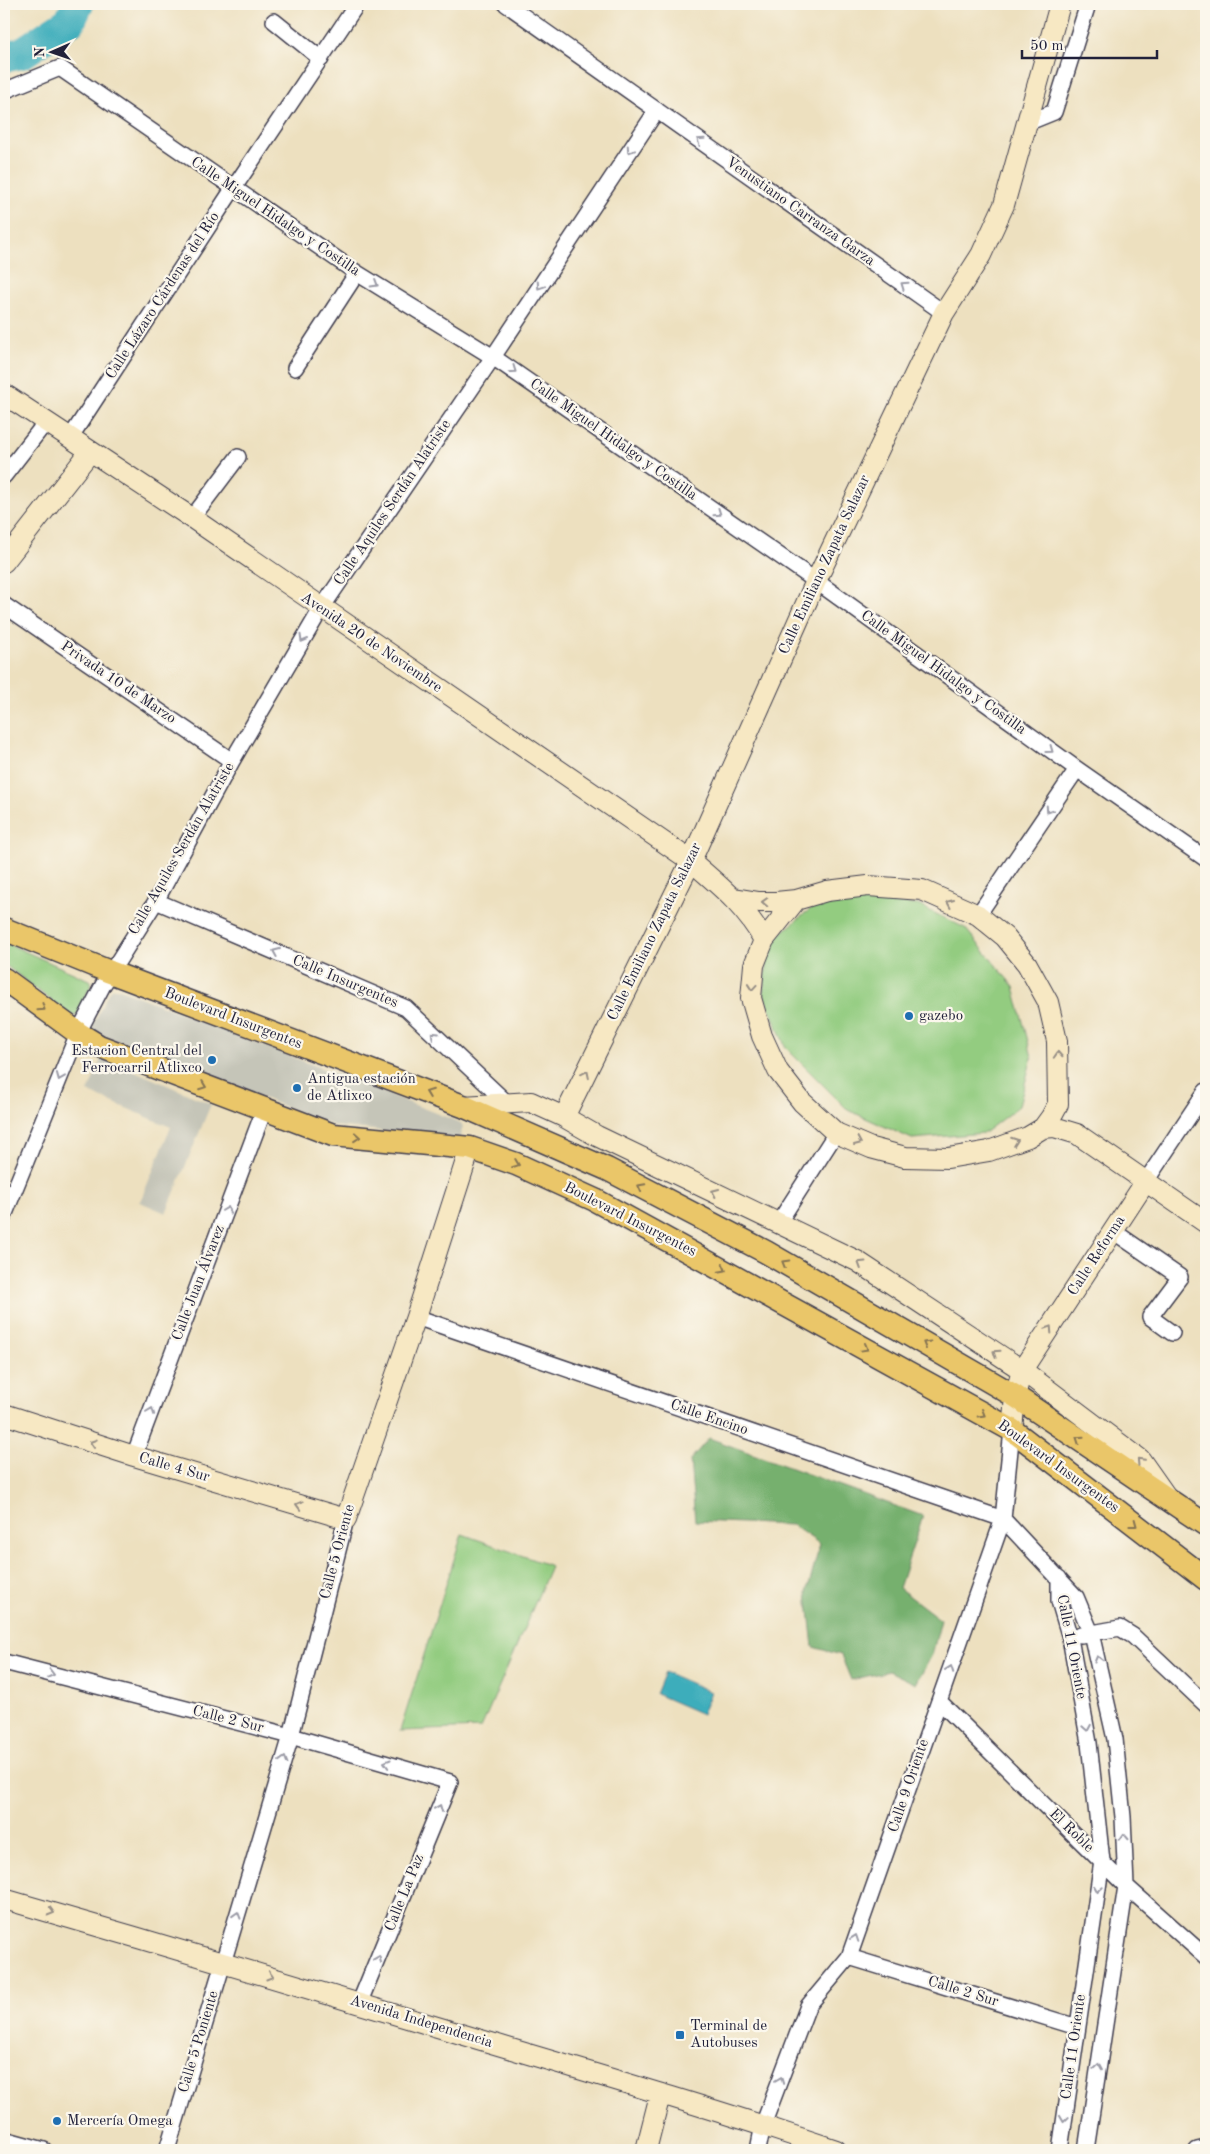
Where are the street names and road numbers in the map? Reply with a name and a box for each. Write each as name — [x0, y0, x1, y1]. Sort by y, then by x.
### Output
street label: Calle Miguel Hidalgo y Costilla — [188, 155, 363, 280]
street label: Venustiano Carranza Garza — [723, 155, 878, 270]
street label: Calle Lázaro Cárdenas del Río — [103, 210, 223, 382]
street label: Calle Miguel Hidalgo y Costilla — [527, 376, 700, 504]
street label: Calle Aquiles Serdán Alatriste — [332, 417, 454, 589]
street label: Calle Emiliano Zapata Salazar — [777, 473, 873, 657]
street label: Avenida 20 de Noviembre — [298, 590, 444, 696]
street label: Calle Miguel Hidalgo y Costilla — [858, 608, 1029, 738]
street label: Privada 10 de Marzo — [58, 639, 178, 727]
street label: Calle Aquiles Serdán Alatriste — [126, 760, 238, 938]
street label: Calle Emiliano Zapata Salazar — [605, 841, 705, 1023]
street label: Calle Insurgentes — [290, 953, 400, 1011]
street label: Boulevard Insurgentes — [162, 986, 304, 1052]
street label: Boulevard Insurgentes — [561, 1180, 699, 1260]
street label: Calle Reforma — [1066, 1213, 1129, 1299]
street label: Calle Juan Álvarez — [167, 1222, 228, 1343]
street label: Calle Encino — [668, 1398, 750, 1438]
street label: Boulevard Insurgentes — [994, 1418, 1122, 1516]
street label: Calle 4 Sur — [137, 1451, 211, 1485]
street label: Calle 5 Oriente — [318, 1503, 358, 1601]
street label: Calle 11 Oriente — [1054, 1593, 1089, 1701]
street label: Calle 2 Sur — [191, 1704, 265, 1736]
street label: Calle 9 Oriente — [886, 1737, 932, 1834]
street label: El Roble — [1046, 1806, 1096, 1856]
street label: Calle La Paz — [383, 1852, 427, 1934]
street label: Calle 2 Sur — [926, 1974, 1000, 2010]
street label: Calle 5 Poniente — [176, 1989, 222, 2095]
street label: Avenida Independencia — [348, 1993, 495, 2051]
street label: Calle 11 Oriente — [1059, 1993, 1089, 2101]

